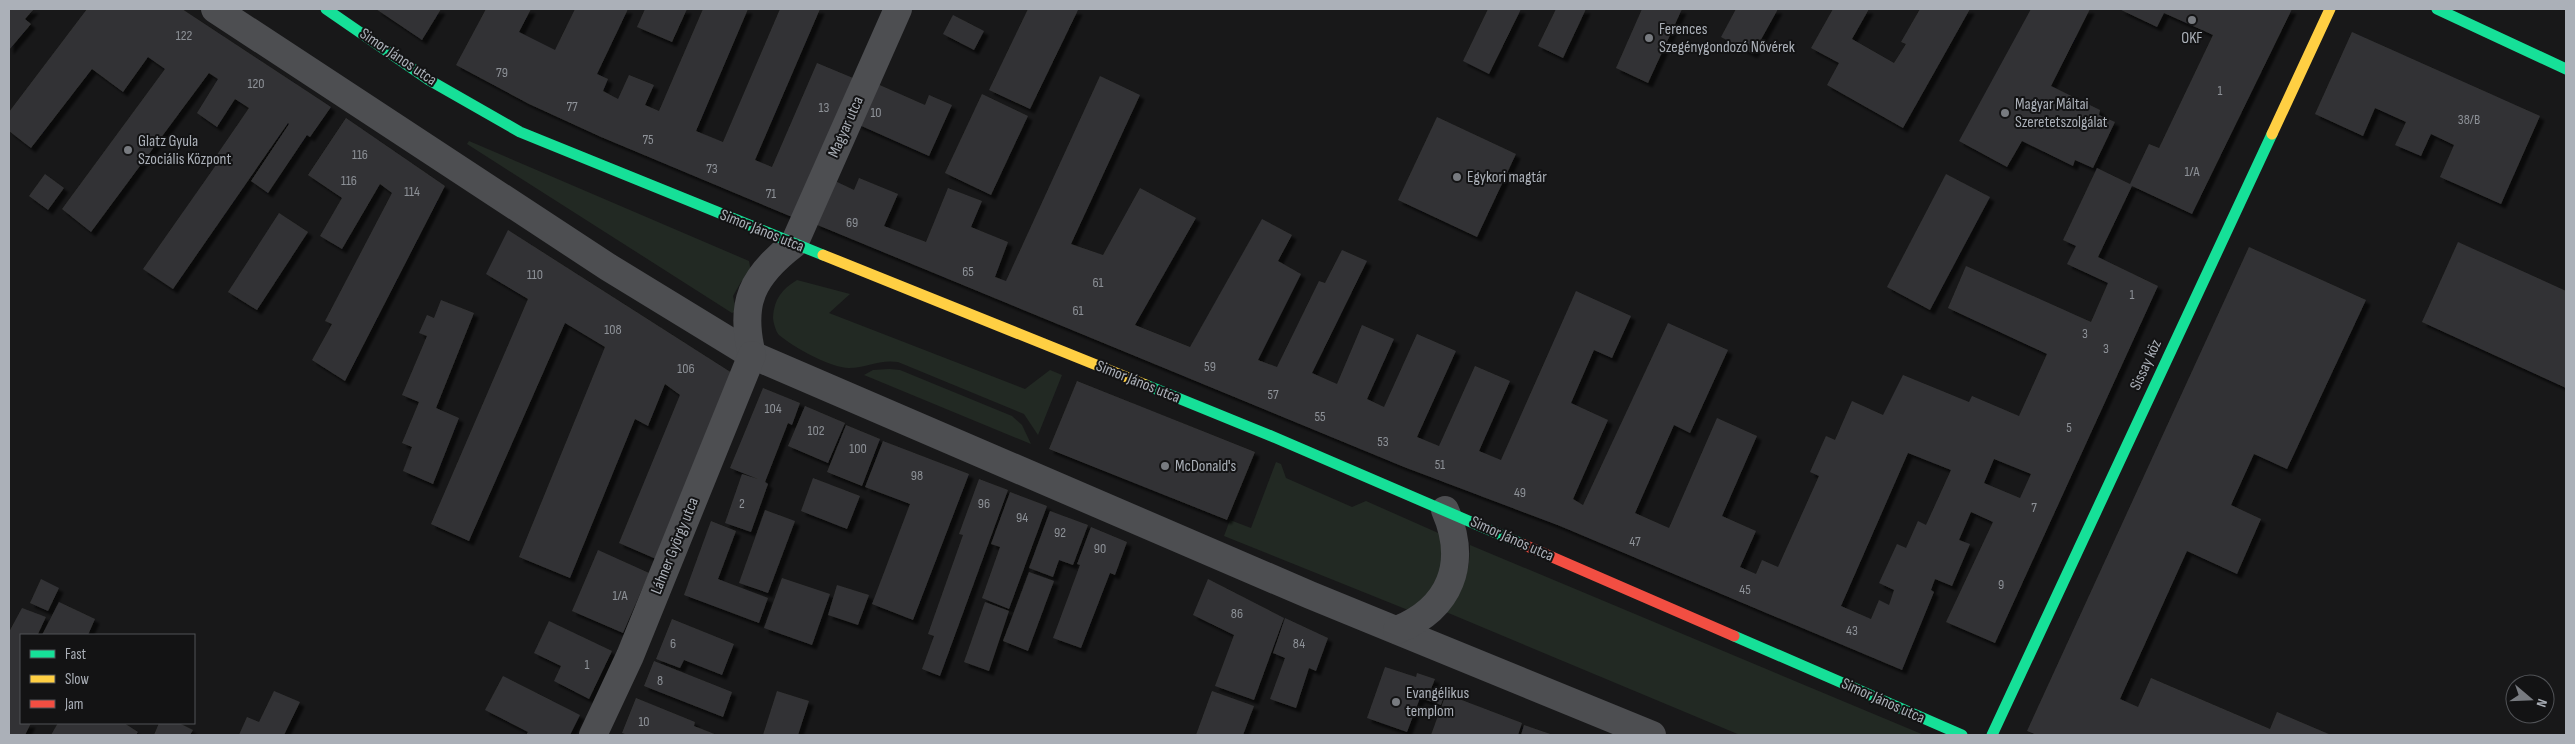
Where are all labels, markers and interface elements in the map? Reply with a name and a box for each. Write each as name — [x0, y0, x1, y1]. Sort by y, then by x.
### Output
marker: OKF — [2186, 14, 2198, 26]
place label: Ferences Szegénygondozó Nővérek — [1659, 20, 1795, 57]
street label: Simor János utca — [356, 24, 440, 90]
house number: 122 — [176, 27, 193, 44]
place label: OKF — [2181, 29, 2203, 48]
marker: Ferences Szegénygondozó Nővérek — [1643, 32, 1655, 44]
house number: 79 — [496, 64, 508, 81]
house number: 120 — [247, 75, 265, 92]
house number: 1 — [2218, 82, 2223, 99]
street label: Magyar utca — [824, 94, 868, 160]
place label: Magyar Máltai Szeretetszolgálat — [2015, 95, 2108, 132]
house number: 77 — [566, 98, 578, 115]
house number: 13 — [819, 99, 830, 116]
house number: 10 — [870, 104, 882, 121]
marker: Magyar Máltai Szeretetszolgálat — [1999, 107, 2011, 119]
house number: 38/B — [2458, 111, 2480, 128]
house number: 75 — [642, 131, 654, 148]
place label: Glatz Gyula Szociális Központ — [138, 132, 232, 169]
marker: Glatz Gyula Szociális Központ — [122, 144, 134, 156]
house number: 116 — [352, 146, 368, 163]
house number: 73 — [706, 160, 718, 177]
house number: 1/A — [2184, 163, 2201, 180]
place label: Egykori magtár — [1467, 168, 1547, 187]
marker: Egykori magtár — [1451, 171, 1463, 183]
house number: 116 — [341, 172, 357, 189]
house number: 114 — [404, 183, 420, 200]
house number: 71 — [766, 185, 776, 202]
street label: Simor János utca — [717, 206, 807, 256]
house number: 69 — [846, 214, 858, 231]
house number: 65 — [962, 263, 974, 280]
house number: 110 — [527, 266, 543, 283]
house number: 61 — [1092, 274, 1104, 291]
house number: 1 — [2130, 286, 2135, 303]
house number: 61 — [1072, 302, 1084, 319]
house number: 108 — [604, 321, 622, 338]
house number: 3 — [2082, 325, 2088, 342]
street label: Sissay köz — [2126, 336, 2166, 393]
house number: 3 — [2103, 340, 2109, 357]
street label: Simor János utca — [1093, 357, 1183, 407]
house number: 59 — [1204, 358, 1216, 375]
house number: 106 — [677, 360, 695, 377]
house number: 57 — [1267, 386, 1279, 403]
house number: 104 — [765, 400, 782, 417]
house number: 55 — [1314, 408, 1326, 425]
house number: 5 — [2066, 419, 2072, 436]
house number: 102 — [808, 422, 825, 439]
house number: 53 — [1377, 433, 1389, 450]
house number: 100 — [849, 440, 867, 457]
house number: 51 — [1435, 456, 1445, 473]
place label: McDonald's — [1175, 457, 1237, 476]
marker: McDonald's — [1159, 460, 1171, 472]
house number: 98 — [911, 467, 923, 484]
house number: 49 — [1514, 484, 1526, 501]
street label: Láhner György utca — [647, 495, 703, 597]
house number: 2 — [739, 495, 745, 512]
house number: 96 — [978, 495, 990, 512]
house number: 7 — [2031, 499, 2037, 516]
house number: 94 — [1016, 509, 1028, 526]
street label: Simor János utca — [1468, 512, 1556, 566]
house number: 92 — [1054, 524, 1066, 541]
house number: 47 — [1629, 533, 1641, 550]
house number: 90 — [1094, 540, 1106, 557]
house number: 9 — [1998, 576, 2004, 593]
house number: 45 — [1739, 581, 1751, 598]
house number: 1/A — [612, 587, 629, 604]
house number: 86 — [1231, 605, 1243, 622]
house number: 43 — [1846, 622, 1858, 639]
legend — [20, 634, 195, 724]
house number: 6 — [670, 635, 676, 652]
house number: 84 — [1293, 635, 1305, 652]
text: Fast — [65, 645, 87, 664]
house number: 1 — [585, 656, 590, 673]
text: Slow — [65, 670, 89, 689]
house number: 8 — [657, 672, 663, 689]
street label: Simor János utca — [1839, 674, 1927, 728]
north arrow — [2505, 674, 2555, 724]
place label: Evangélikus templom — [1406, 684, 1469, 721]
text: Jam — [64, 695, 83, 714]
marker: Evangélikus templom — [1390, 696, 1402, 708]
text: N — [2533, 697, 2551, 709]
house number: 10 — [638, 713, 650, 730]

